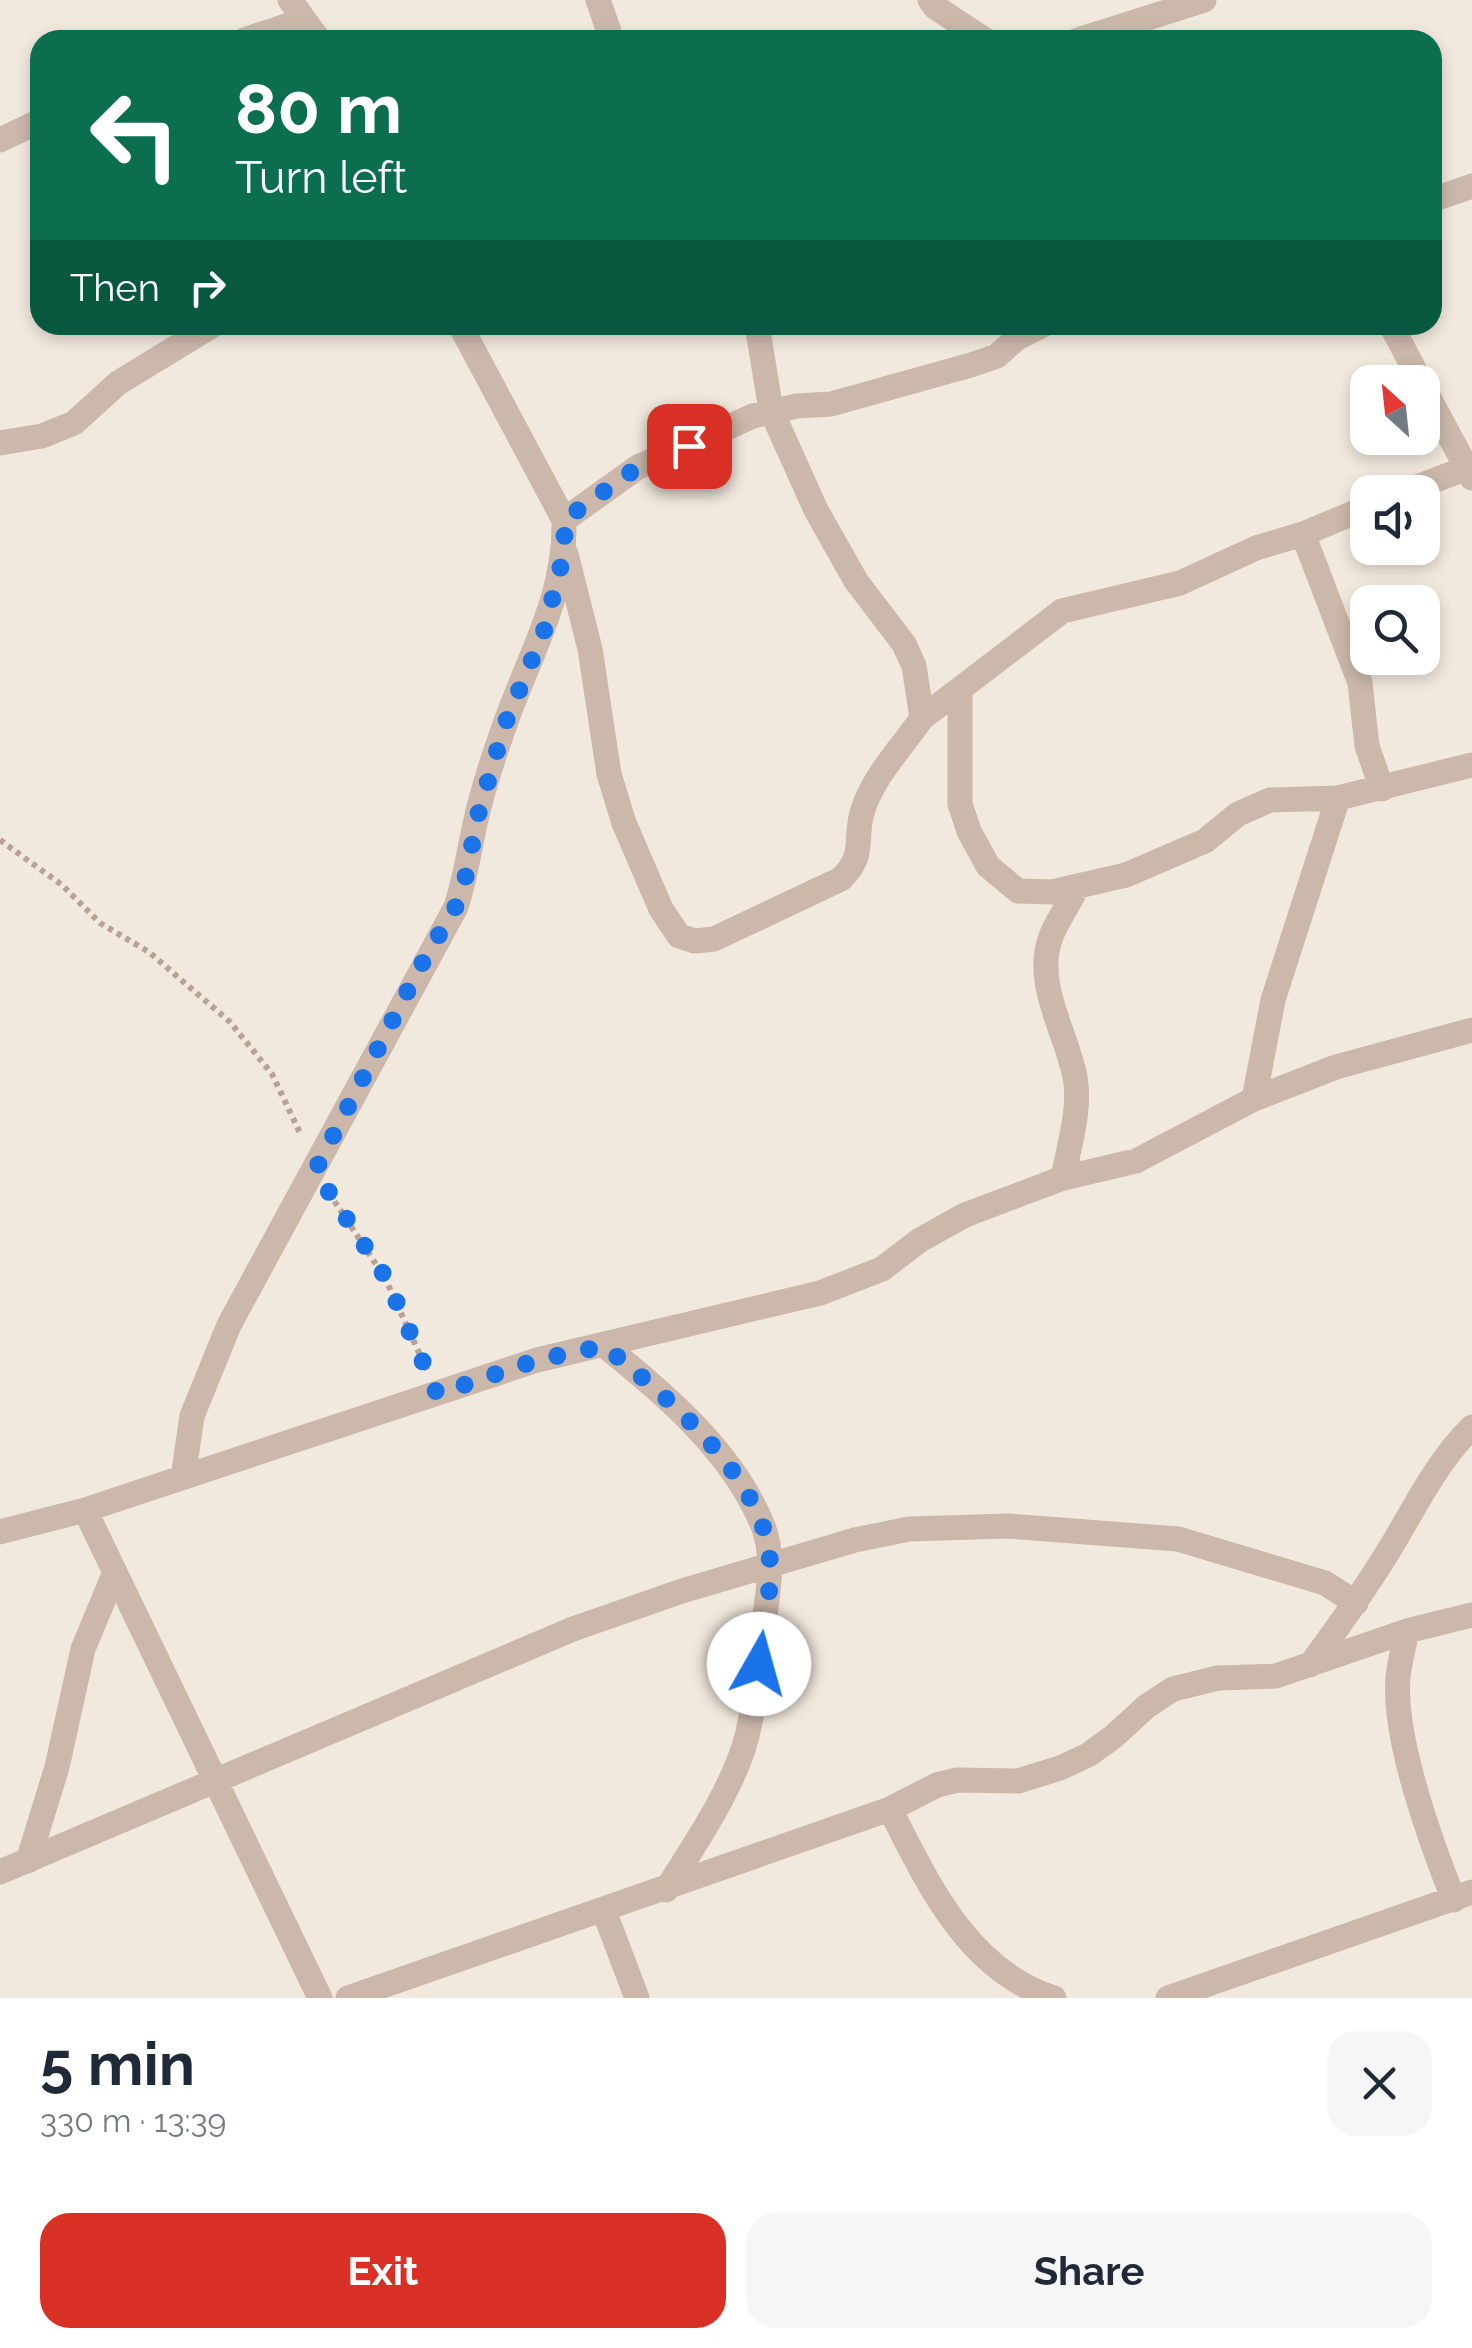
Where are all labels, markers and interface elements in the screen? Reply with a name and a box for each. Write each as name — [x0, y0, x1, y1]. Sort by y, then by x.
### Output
text: 80 m — [235, 67, 402, 149]
icon: left — [70, 70, 200, 200]
text: Turn left — [235, 151, 407, 204]
icon: right — [180, 260, 235, 315]
text: Then — [70, 265, 160, 310]
north arrow — [1350, 365, 1440, 455]
map controls — [1350, 365, 1440, 675]
pin — [647, 404, 732, 489]
icon: arrive — [662, 419, 717, 474]
button: sound — [1350, 475, 1440, 565]
button: search — [1350, 585, 1440, 675]
position arrow — [707, 1612, 811, 1716]
text: 5 min — [40, 2029, 195, 2099]
button: close — [1327, 2031, 1432, 2136]
text: 330 m · 13:39 — [40, 2102, 226, 2139]
button: Exit — [40, 2213, 726, 2328]
button: Share — [746, 2213, 1432, 2328]

